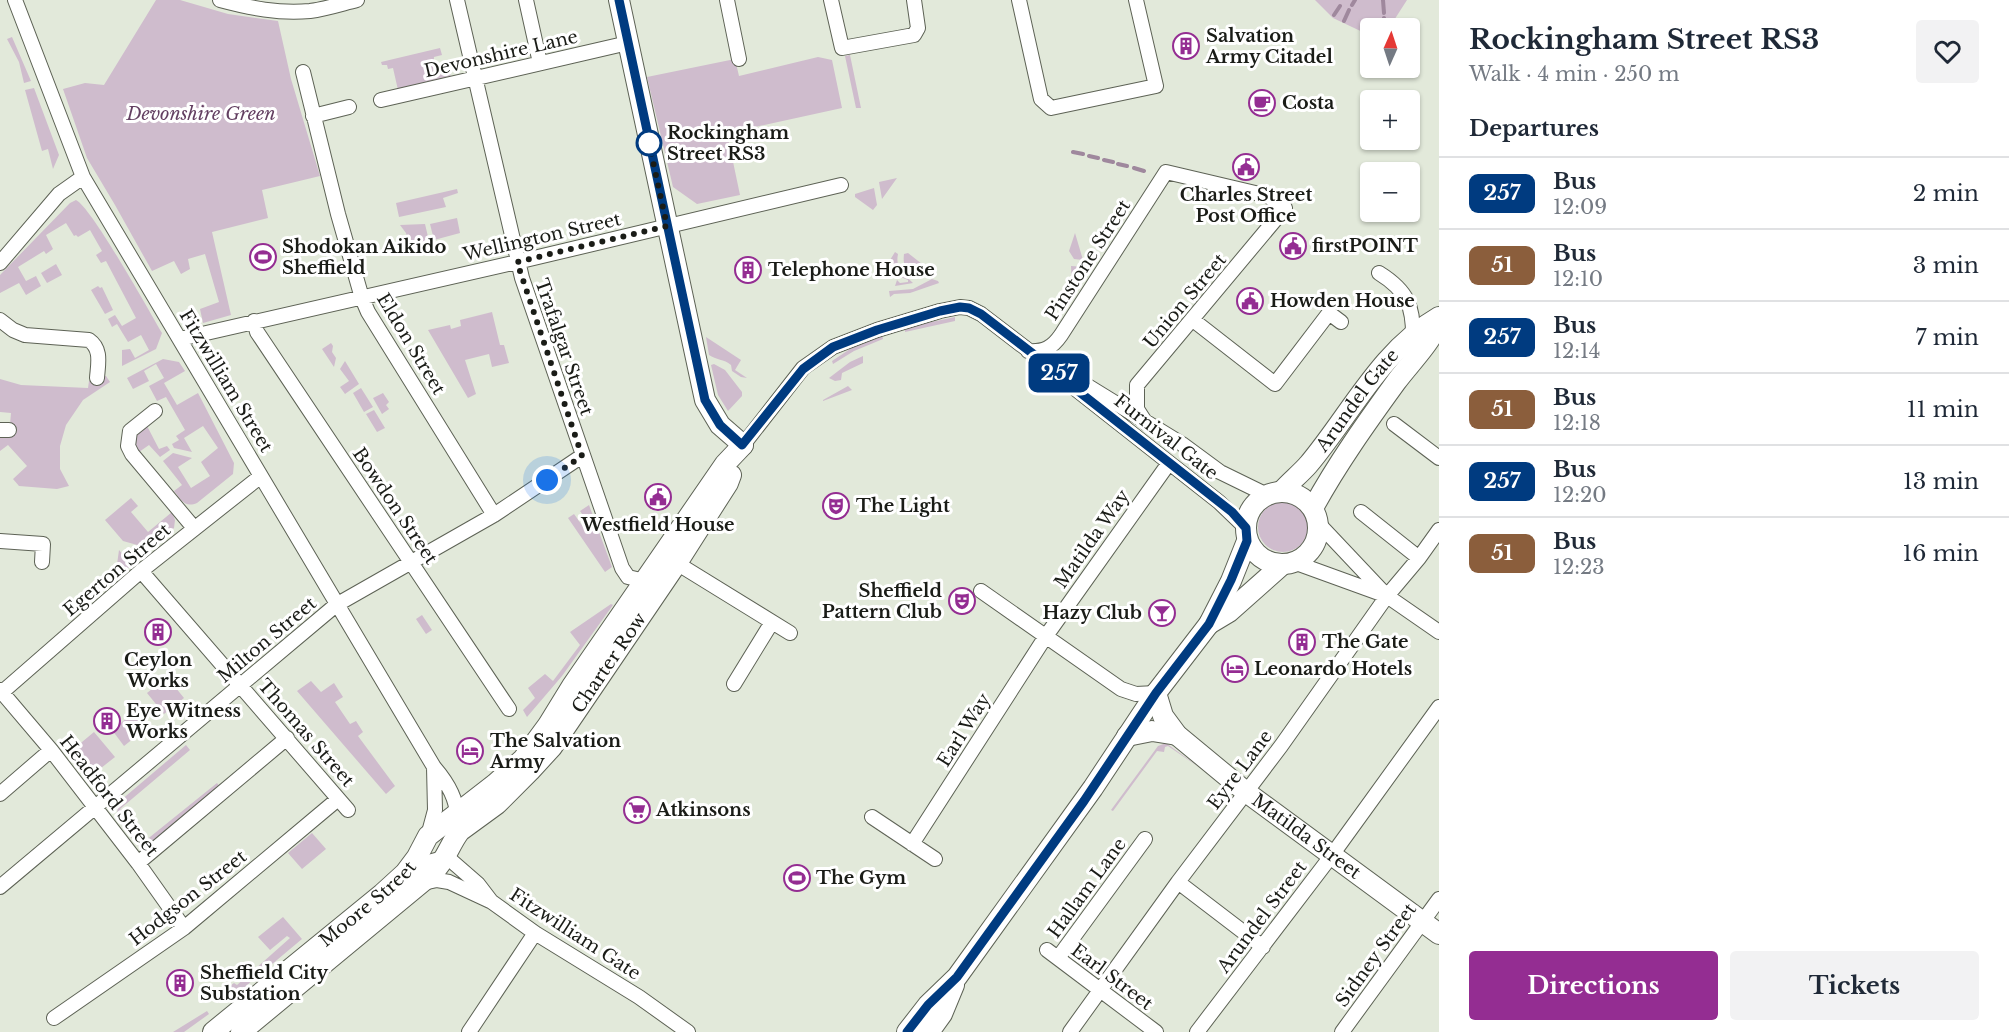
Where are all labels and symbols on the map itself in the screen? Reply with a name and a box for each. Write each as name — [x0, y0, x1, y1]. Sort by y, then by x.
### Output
north arrow — [1360, 18, 1420, 78]
place label: Salvation Army Citadel — [1205, 25, 1333, 68]
street label: Devonshire Lane — [422, 26, 580, 82]
building icon: Salvation Army Citadel — [1171, 31, 1201, 61]
cafe icon: Costa — [1247, 88, 1277, 118]
place label: Costa — [1282, 92, 1335, 114]
park label: Devonshire Green — [125, 103, 276, 125]
place label: Rockingham Street RS3 — [667, 122, 789, 165]
marker: Rockingham Street RS3 — [636, 130, 662, 156]
public building icon: Charles Street Post Office — [1231, 152, 1261, 182]
place label: Charles Street Post Office — [1180, 184, 1312, 227]
street label: Pinstone Street — [1041, 195, 1135, 325]
street label: Wellington Street — [460, 208, 623, 266]
public building icon: firstPOINT — [1278, 231, 1308, 261]
place label: firstPOINT — [1312, 235, 1418, 257]
place label: Shodokan Aikido Sheffield — [282, 236, 446, 279]
sports icon: Shodokan Aikido Sheffield — [248, 242, 278, 272]
street label: Union Street — [1139, 249, 1231, 353]
building icon: Telephone House — [733, 255, 763, 285]
place label: Telephone House — [768, 259, 935, 281]
street label: Trafalgar Street — [530, 276, 598, 418]
public building icon: Howden House — [1235, 286, 1265, 316]
street label: Eldon Street — [372, 289, 450, 399]
place label: Howden House — [1270, 290, 1415, 312]
street label: Fitzwilliam Street — [175, 306, 277, 457]
street label: Arundel Gate — [1311, 344, 1403, 457]
line badge: 257 — [1024, 354, 1094, 392]
street label: Furnival Gate — [1110, 390, 1222, 484]
street label: Bowdon Street — [348, 444, 442, 569]
your location — [532, 465, 562, 495]
public building icon: Westfield House — [643, 482, 673, 512]
street label: Matilda Way — [1050, 485, 1134, 593]
theatre icon: The Light — [821, 491, 851, 521]
place label: The Light — [856, 495, 950, 517]
place label: Westfield House — [580, 514, 735, 536]
street label: Egerton Street — [59, 519, 175, 621]
place label: Sheffield Pattern Club — [822, 580, 942, 623]
theatre icon: Sheffield Pattern Club — [947, 586, 977, 616]
street label: Milton Street — [213, 592, 321, 688]
bar icon: Hazy Club — [1147, 598, 1177, 628]
place label: Hazy Club — [1042, 602, 1142, 624]
street label: Charter Row — [567, 608, 651, 717]
building icon: Ceylon Works — [143, 617, 173, 647]
building icon: The Gate — [1287, 627, 1317, 657]
place label: The Gate — [1322, 631, 1409, 653]
place label: Ceylon Works — [124, 649, 192, 692]
hotel icon: Leonardo Hotels — [1220, 654, 1250, 684]
place label: Leonardo Hotels — [1254, 658, 1412, 680]
street label: Thomas Street — [253, 675, 359, 791]
street label: Earl Way — [933, 689, 995, 771]
place label: Eye Witness Works — [125, 700, 241, 743]
building icon: Eye Witness Works — [92, 706, 122, 736]
street label: Eyre Lane — [1203, 726, 1277, 814]
place label: The Salvation Army — [489, 730, 621, 773]
street label: Headford Street — [55, 731, 163, 861]
hotel icon: The Salvation Army — [455, 736, 485, 766]
street label: Matilda Street — [1248, 789, 1365, 884]
supermarket icon: Atkinsons — [622, 795, 652, 825]
place label: Atkinsons — [655, 799, 751, 821]
street label: Hallam Lane — [1043, 834, 1131, 942]
street label: Hodgson Street — [125, 845, 251, 951]
street label: Arundel Street — [1212, 856, 1311, 978]
street label: Moore Street — [315, 857, 421, 952]
sports icon: The Gym — [782, 863, 812, 893]
place label: The Gym — [816, 867, 906, 889]
street label: Fitzwilliam Gate — [505, 884, 645, 984]
street label: Sidney Street — [1331, 899, 1421, 1011]
street label: Earl Street — [1067, 939, 1157, 1015]
place label: Sheffield City Substation — [200, 962, 328, 1005]
building icon: Sheffield City Substation — [165, 968, 195, 998]

